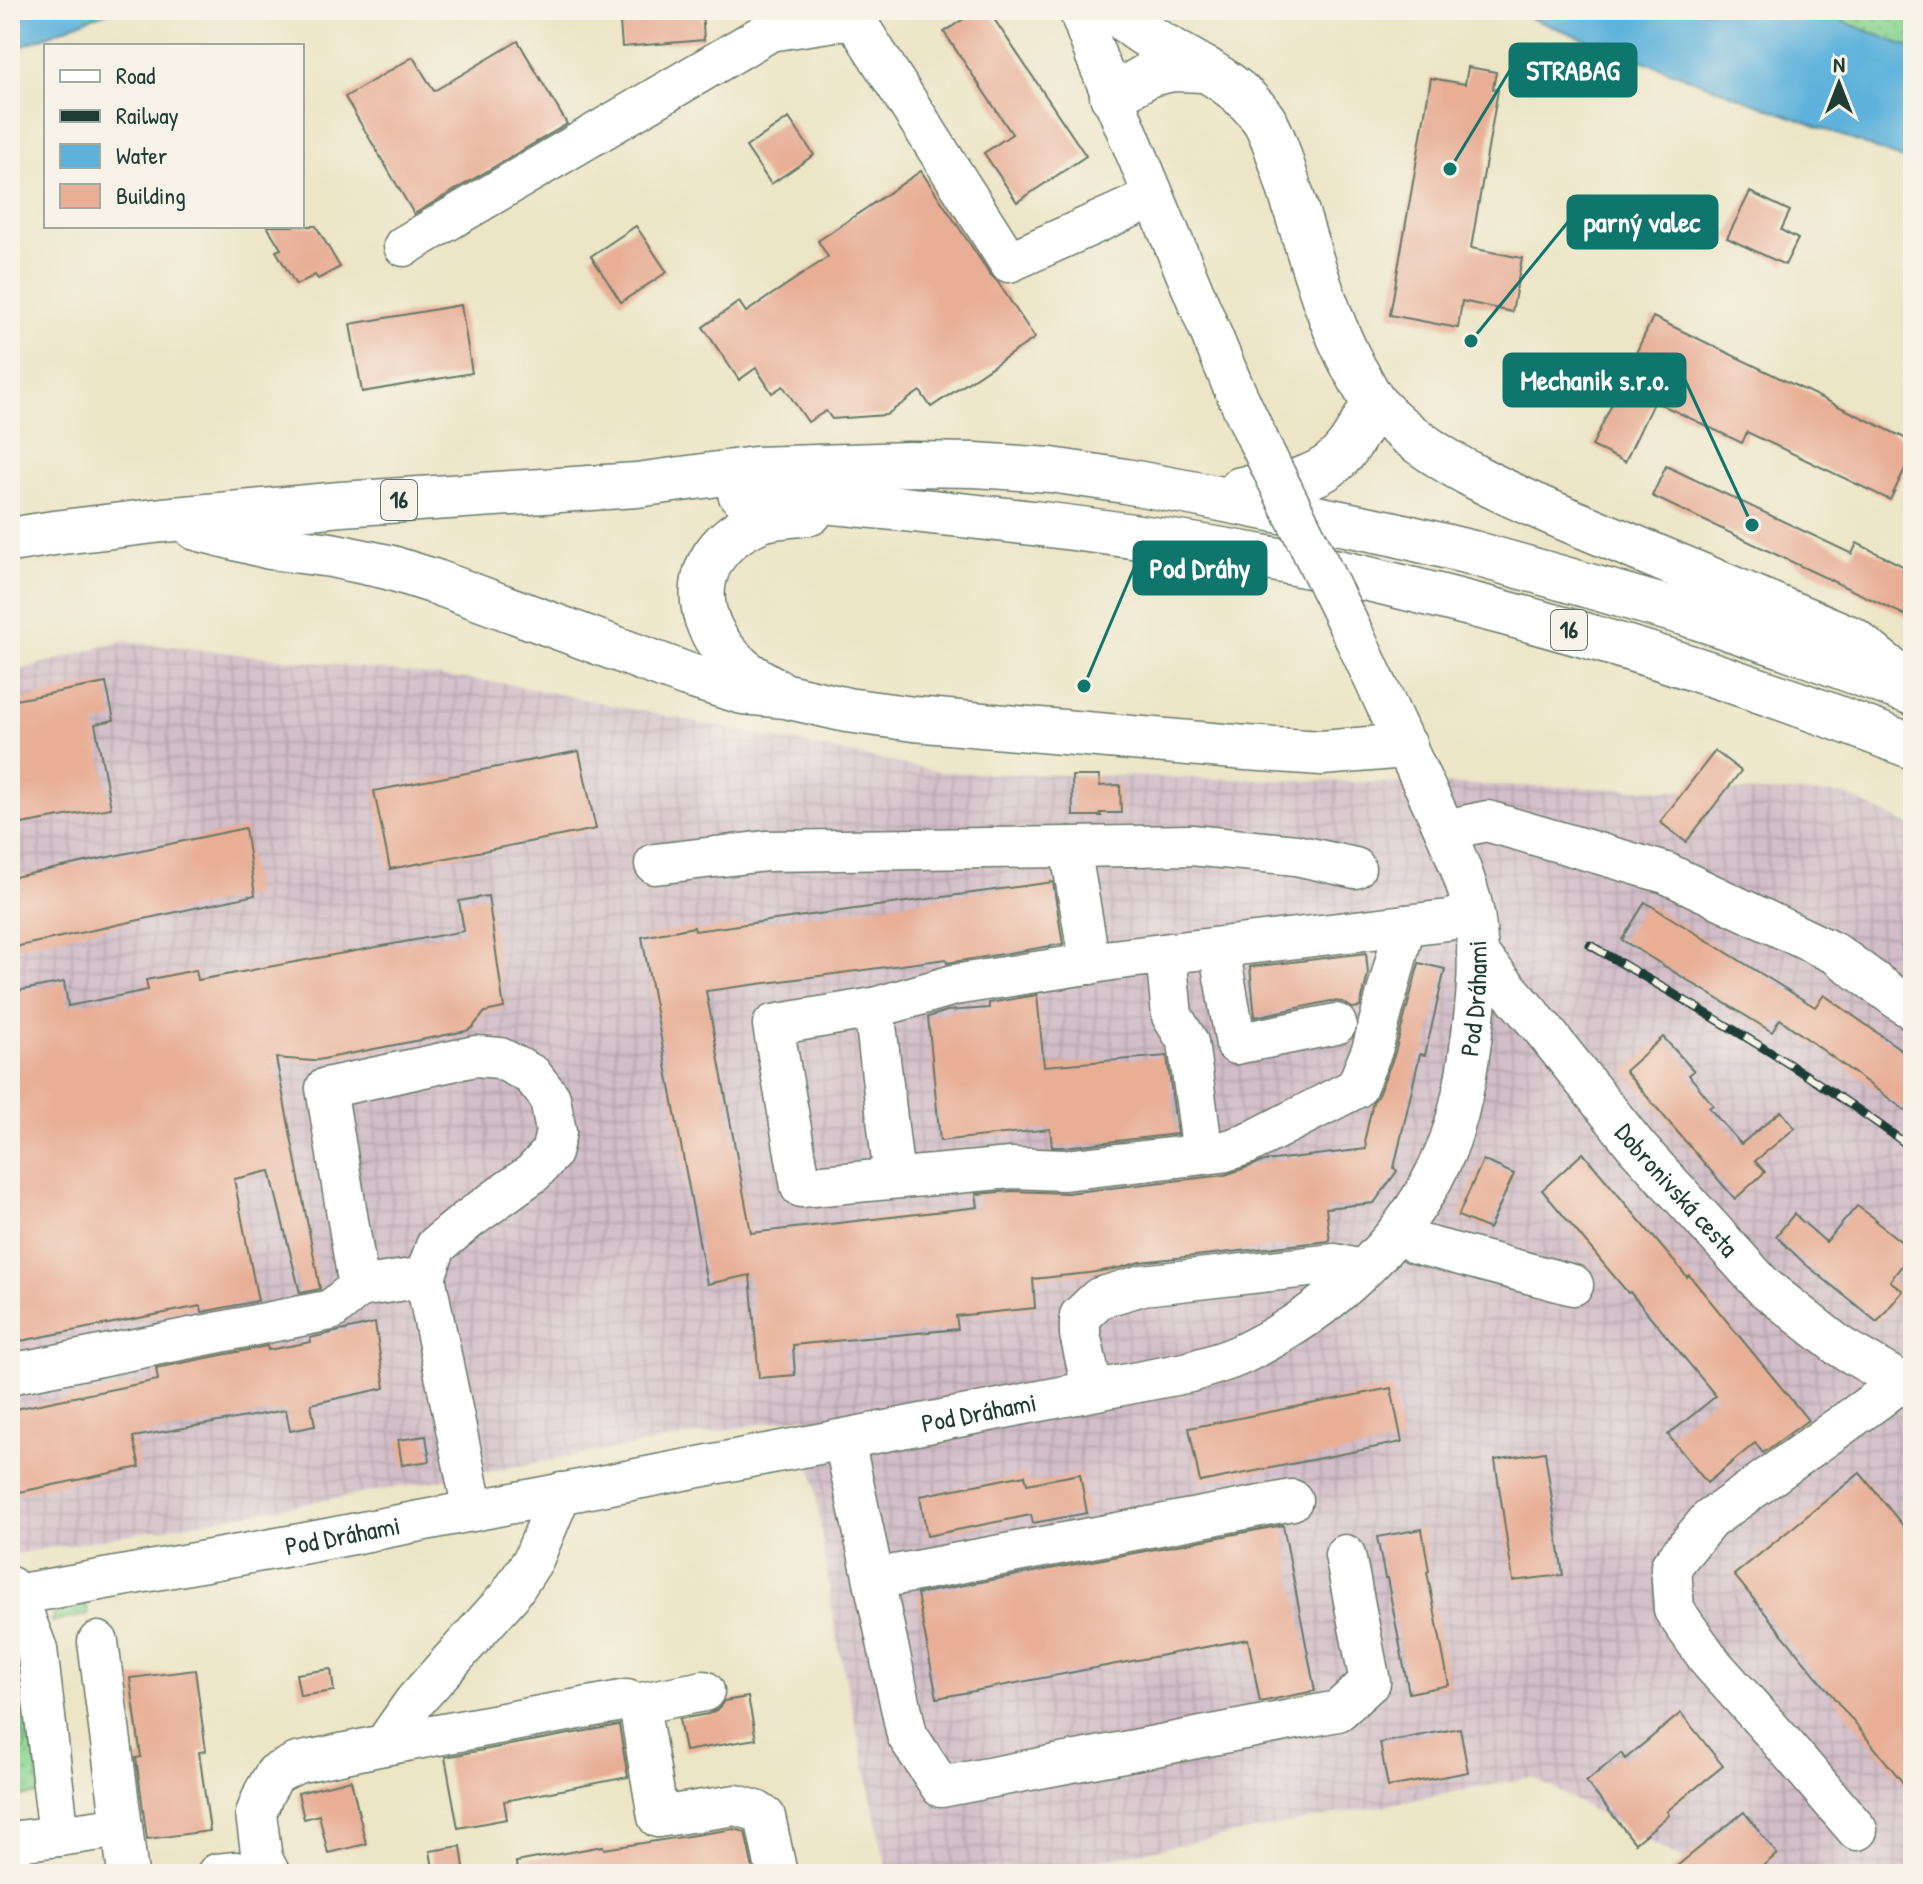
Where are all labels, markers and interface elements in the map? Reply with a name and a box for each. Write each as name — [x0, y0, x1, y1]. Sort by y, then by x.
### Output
legend — [44, 44, 304, 228]
callout: STRABAG — [1510, 44, 1636, 96]
north arrow — [1799, 44, 1879, 124]
text: N — [1833, 49, 1845, 79]
text: STRABAG — [1526, 51, 1620, 89]
text: Road — [116, 59, 155, 91]
text: Railway — [116, 99, 179, 131]
text: Water — [116, 139, 167, 171]
text: Building — [116, 179, 186, 211]
callout: parný valec — [1568, 196, 1717, 248]
text: parný valec — [1584, 203, 1701, 242]
callout: Mechanik s.r.o. — [1504, 354, 1685, 406]
text: Mechanik s.r.o. — [1520, 361, 1670, 399]
road number: 16 — [381, 480, 417, 520]
callout: Pod Dráhy — [1134, 542, 1266, 594]
text: Pod Dráhy — [1150, 549, 1251, 588]
road number: 16 — [1551, 610, 1587, 650]
street label: Pod Dráhami — [1451, 939, 1495, 1058]
street label: Dobronivská cesta — [1607, 1116, 1746, 1264]
street label: Pod Dráhami — [918, 1384, 1039, 1441]
street label: Pod Dráhami — [282, 1507, 403, 1563]

